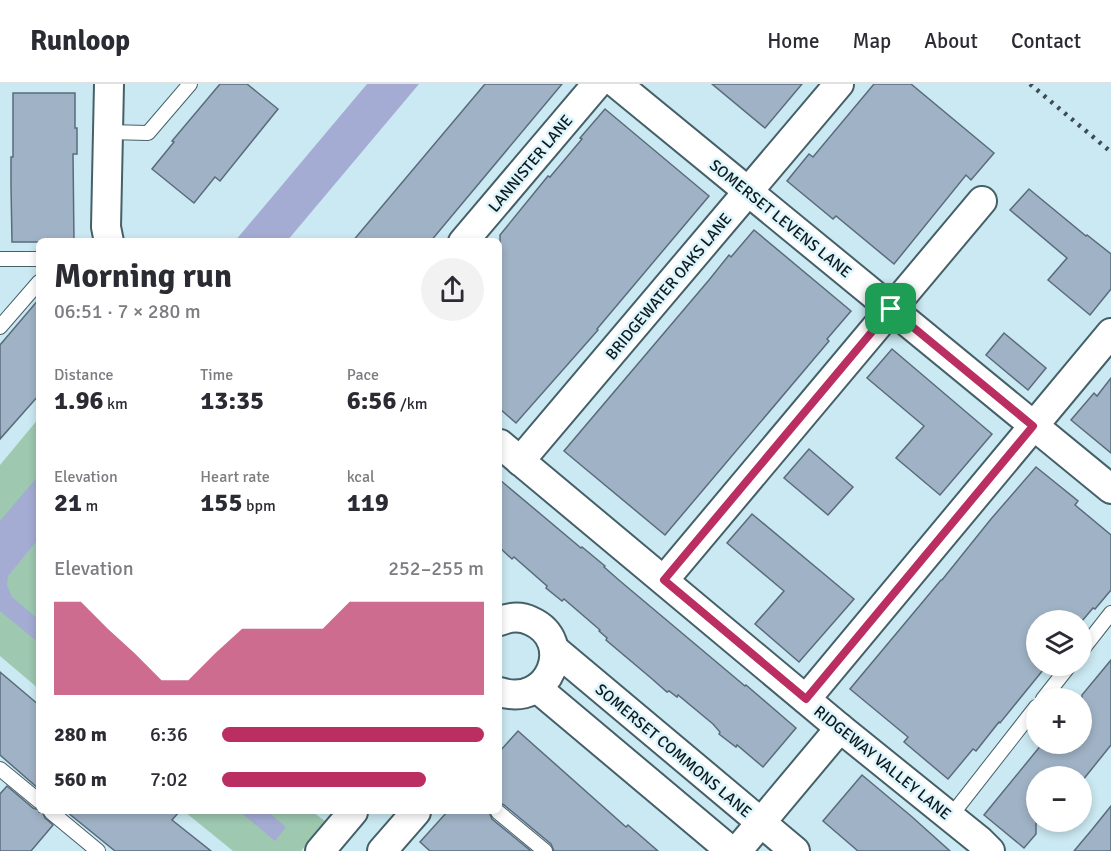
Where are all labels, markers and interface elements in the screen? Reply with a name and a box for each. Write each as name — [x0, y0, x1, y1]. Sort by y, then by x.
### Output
text: Runloop — [30, 24, 130, 58]
text: Home — [767, 28, 820, 54]
text: Map — [853, 28, 891, 54]
text: About — [924, 28, 978, 54]
text: Contact — [1011, 28, 1081, 54]
street label: LANNISTER LANE — [484, 111, 577, 216]
street label: SOMERSET LEVENS LANE — [705, 155, 855, 282]
street label: BRIDGEWATER OAKS LANE — [601, 209, 736, 364]
text: Morning run — [54, 256, 232, 297]
button: share — [421, 258, 484, 321]
pin — [865, 283, 916, 334]
icon: arrive — [874, 292, 907, 325]
text: 06:51 · 7 × 280 m — [54, 299, 201, 324]
text: Distance — [54, 365, 114, 385]
text: Time — [200, 365, 233, 385]
text: Pace — [347, 365, 379, 385]
text: 1.96 — [54, 385, 104, 417]
text: 13:35 — [200, 385, 264, 417]
text: 6:56 — [347, 385, 396, 417]
text: km — [104, 394, 128, 414]
text: /km — [396, 394, 428, 414]
text: Elevation — [54, 467, 118, 487]
text: Heart rate — [200, 467, 270, 487]
text: kcal — [347, 467, 375, 487]
text: 21 — [54, 487, 82, 519]
text: 155 — [200, 487, 242, 519]
text: 119 — [347, 487, 389, 519]
text: m — [82, 496, 98, 516]
text: bpm — [242, 496, 276, 516]
text: Elevation — [54, 556, 134, 581]
text: 252–255 m — [388, 556, 484, 581]
map controls — [1026, 610, 1092, 832]
button: layers — [1026, 610, 1092, 676]
street label: SOMERSET COMMONS LANE — [591, 679, 756, 822]
button: + — [1026, 688, 1092, 754]
street label: RIDGEWAY VALLEY LANE — [810, 701, 955, 824]
text: 280 m — [54, 722, 107, 747]
text: 6:36 — [150, 722, 188, 747]
button: − — [1026, 766, 1092, 832]
text: 560 m — [54, 767, 107, 792]
text: 7:02 — [150, 767, 188, 792]

